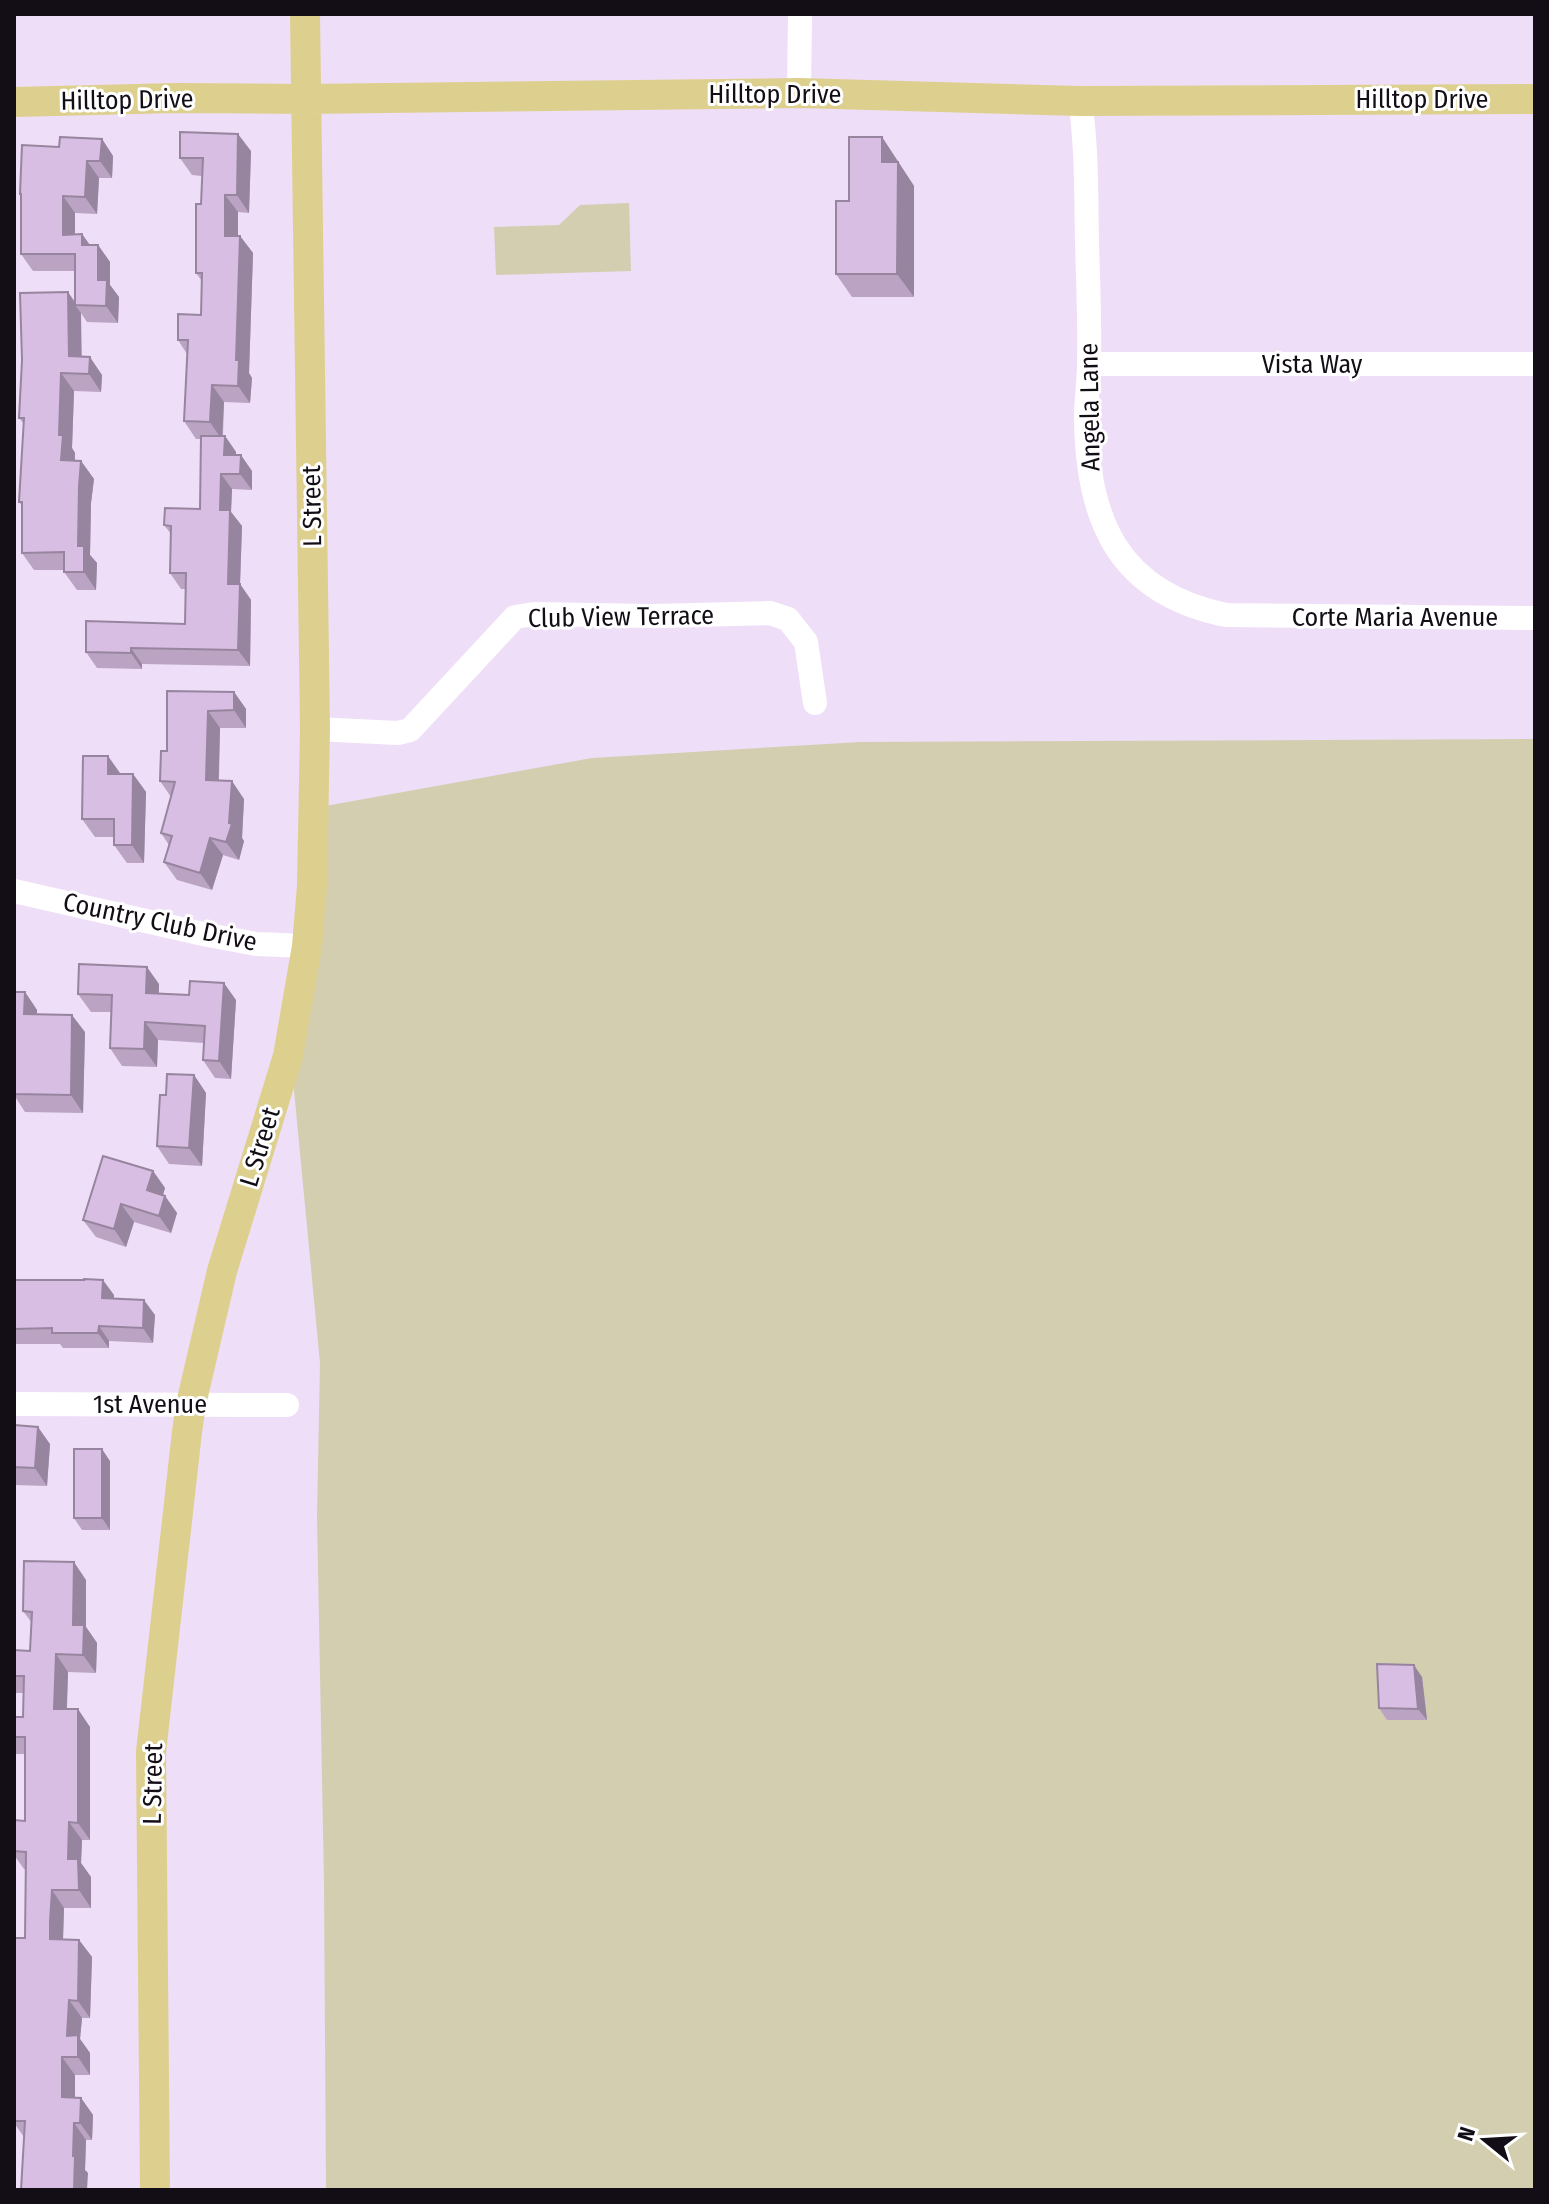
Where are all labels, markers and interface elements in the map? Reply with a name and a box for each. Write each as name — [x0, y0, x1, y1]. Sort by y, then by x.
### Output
street label: Hilltop Drive — [709, 79, 841, 110]
street label: Hilltop Drive — [60, 83, 194, 117]
street label: Hilltop Drive — [1356, 84, 1488, 115]
street label: Angela Lane — [1073, 343, 1107, 471]
street label: Vista Way — [1262, 349, 1363, 380]
street label: L Street — [296, 464, 328, 547]
street label: Club View Terrace — [528, 600, 714, 634]
street label: Corte Maria Avenue — [1292, 602, 1498, 633]
street label: Country Club Drive — [60, 886, 260, 958]
street label: L Street — [233, 1103, 287, 1191]
street label: 1st Avenue — [93, 1389, 207, 1420]
street label: L Street — [137, 1742, 169, 1825]
north arrow — [1445, 2100, 1525, 2180]
text: N — [1452, 2124, 1481, 2144]

